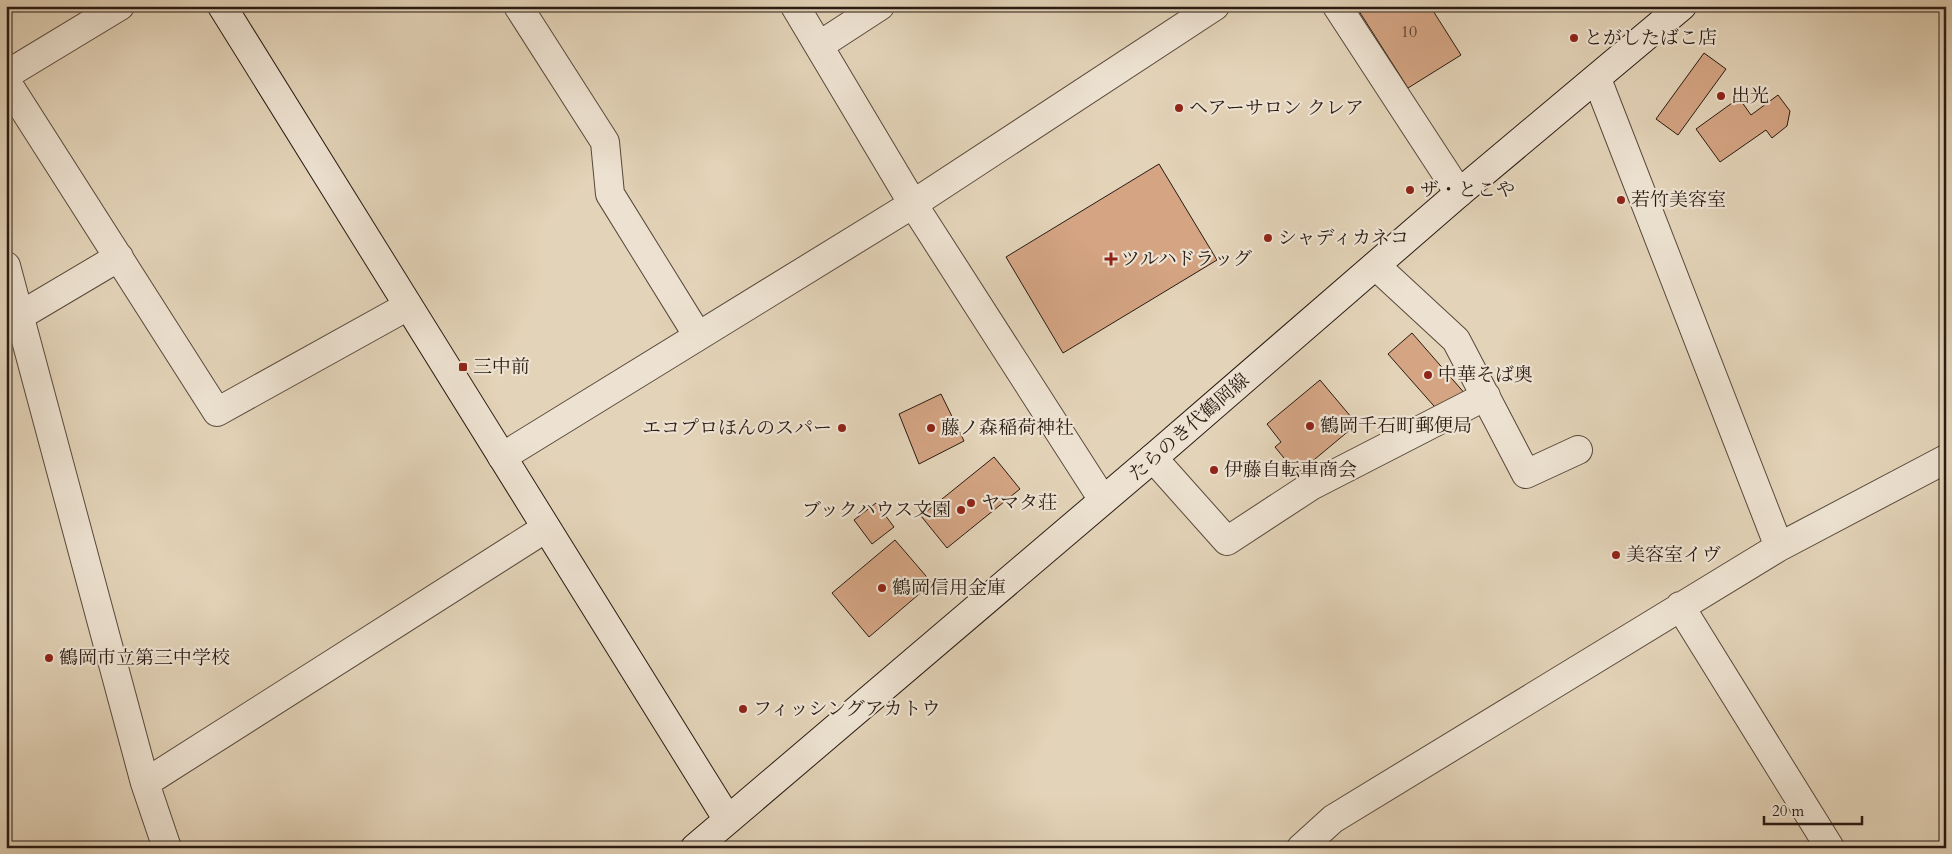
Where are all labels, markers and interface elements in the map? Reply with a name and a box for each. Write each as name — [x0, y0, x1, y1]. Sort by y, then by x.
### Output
house number: 10 — [1401, 21, 1417, 43]
place label: とがしたばこ店 — [1584, 25, 1717, 51]
marker: とがしたばこ店 — [1568, 32, 1580, 44]
place label: 出光 — [1731, 83, 1769, 109]
marker: 出光 — [1715, 90, 1727, 102]
place label: ヘアーサロン クレア — [1189, 95, 1364, 121]
marker: ヘアーサロン クレア — [1173, 102, 1185, 114]
place label: ザ・とこや — [1420, 177, 1515, 203]
marker: ザ・とこや — [1404, 184, 1416, 196]
place label: 若竹美容室 — [1631, 187, 1726, 213]
marker: 若竹美容室 — [1615, 194, 1627, 206]
place label: シャディカネコ — [1278, 225, 1409, 251]
marker: シャディカネコ — [1262, 232, 1274, 244]
place label: ツルハドラッグ — [1121, 246, 1252, 272]
marker: ツルハドラッグ — [1105, 253, 1117, 265]
place label: 三中前 — [473, 354, 530, 380]
marker: 三中前 — [457, 361, 469, 373]
place label: 中華そば奥 — [1438, 362, 1533, 388]
street label: たらのき代鶴岡線 — [1123, 367, 1255, 487]
marker: 中華そば奥 — [1422, 369, 1434, 381]
place label: 鶴岡千石町郵便局 — [1320, 413, 1472, 439]
place label: エコプロほんのスパー — [642, 415, 832, 441]
place label: 藤ノ森稲荷神社 — [941, 415, 1074, 441]
marker: 鶴岡千石町郵便局 — [1304, 420, 1316, 432]
marker: エコプロほんのスパー — [836, 422, 848, 434]
marker: 藤ノ森稲荷神社 — [925, 422, 937, 434]
place label: 伊藤自転車商会 — [1224, 457, 1357, 483]
marker: 伊藤自転車商会 — [1208, 464, 1220, 476]
place label: ヤマタ荘 — [981, 490, 1057, 516]
place label: ブックハウス文園 — [802, 497, 951, 523]
marker: ヤマタ荘 — [965, 497, 977, 509]
marker: ブックハウス文園 — [955, 504, 967, 516]
place label: 美容室イヴ — [1626, 542, 1721, 568]
marker: 美容室イヴ — [1610, 549, 1622, 561]
place label: 鶴岡信用金庫 — [892, 575, 1006, 601]
marker: 鶴岡信用金庫 — [876, 582, 888, 594]
place label: 鶴岡市立第三中学校 — [59, 645, 230, 671]
marker: 鶴岡市立第三中学校 — [43, 652, 55, 664]
place label: フィッシングアカトウ — [753, 696, 940, 722]
marker: フィッシングアカトウ — [737, 703, 749, 715]
scale bar — [1764, 794, 1862, 826]
text: 20 m — [1772, 801, 1804, 821]

